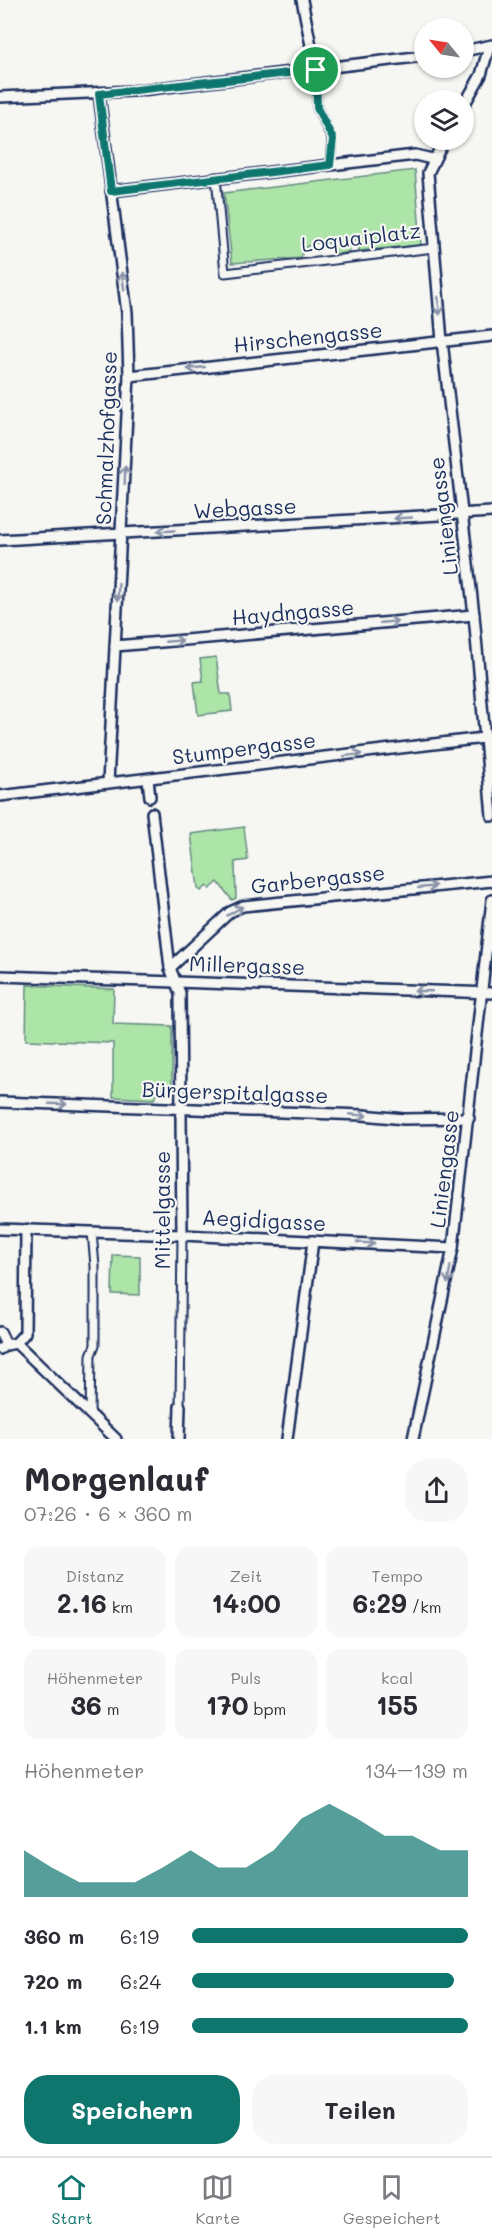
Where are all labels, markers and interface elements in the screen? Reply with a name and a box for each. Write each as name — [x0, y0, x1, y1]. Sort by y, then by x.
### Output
north arrow — [414, 18, 474, 78]
map controls — [414, 18, 474, 150]
pin — [290, 44, 341, 95]
icon: arrive — [299, 53, 332, 86]
button: layers — [414, 90, 474, 150]
street label: Loquaiplatz — [300, 216, 422, 257]
one-way arrow — [117, 271, 128, 291]
one-way arrow — [434, 296, 445, 316]
street label: Hirschengasse — [232, 315, 384, 358]
street label: Schmalzhofgasse — [89, 351, 122, 525]
one-way arrow — [187, 363, 206, 374]
street label: Liniengasse — [422, 456, 463, 577]
one-way arrow — [120, 466, 131, 486]
street label: Webgasse — [193, 491, 297, 524]
one-way arrow — [393, 512, 413, 523]
one-way arrow — [157, 526, 177, 537]
one-way arrow — [113, 581, 124, 601]
street label: Haydngasse — [231, 593, 355, 630]
one-way arrow — [378, 616, 398, 627]
one-way arrow — [163, 635, 183, 646]
street label: Stumpergasse — [170, 725, 317, 770]
one-way arrow — [343, 749, 363, 760]
street label: Garbergasse — [249, 858, 386, 899]
one-way arrow — [417, 881, 437, 892]
one-way arrow — [226, 905, 243, 917]
street label: Millergasse — [189, 949, 305, 980]
one-way arrow — [414, 985, 434, 997]
street label: Bürgerspitalgasse — [141, 1075, 329, 1108]
one-way arrow — [48, 1099, 68, 1110]
street label: Liniengasse — [423, 1108, 464, 1229]
one-way arrow — [348, 1110, 368, 1121]
street label: Mittelgasse — [148, 1151, 175, 1269]
street label: Aegidigasse — [201, 1203, 327, 1236]
one-way arrow — [355, 1238, 375, 1249]
one-way arrow — [444, 1264, 455, 1284]
text: Morgenlauf — [24, 1456, 208, 1499]
button: share — [405, 1459, 468, 1522]
text: 07:26 · 6 × 360 m — [24, 1500, 193, 1526]
text: Distanz — [66, 1565, 124, 1586]
text: Zeit — [230, 1565, 262, 1586]
text: Tempo — [372, 1565, 422, 1586]
text: 2.16 — [57, 1586, 107, 1620]
text: 14:00 — [211, 1586, 281, 1620]
text: 6:29 — [353, 1586, 407, 1620]
text: km — [107, 1596, 133, 1617]
text: /km — [407, 1596, 441, 1617]
text: Höhenmeter — [47, 1667, 143, 1688]
text: Puls — [231, 1667, 261, 1688]
text: kcal — [381, 1667, 413, 1688]
text: 36 — [70, 1688, 102, 1722]
text: 170 — [206, 1688, 248, 1722]
text: 155 — [376, 1688, 418, 1722]
text: m — [102, 1698, 120, 1719]
text: bpm — [248, 1698, 286, 1719]
text: Höhenmeter — [24, 1757, 144, 1783]
text: 134–139 m — [364, 1757, 468, 1783]
text: 360 m — [24, 1923, 84, 1949]
text: 6:19 — [120, 1923, 159, 1949]
text: 720 m — [24, 1968, 82, 1994]
text: 6:24 — [120, 1968, 161, 1994]
text: 1.1 km — [24, 2013, 82, 2039]
text: 6:19 — [120, 2013, 159, 2039]
button: Speichern — [24, 2075, 240, 2144]
button: Teilen — [252, 2075, 468, 2144]
tab: Start — [51, 2171, 93, 2228]
tab: Karte — [195, 2171, 240, 2228]
tab: Gespeichert — [343, 2171, 441, 2228]

